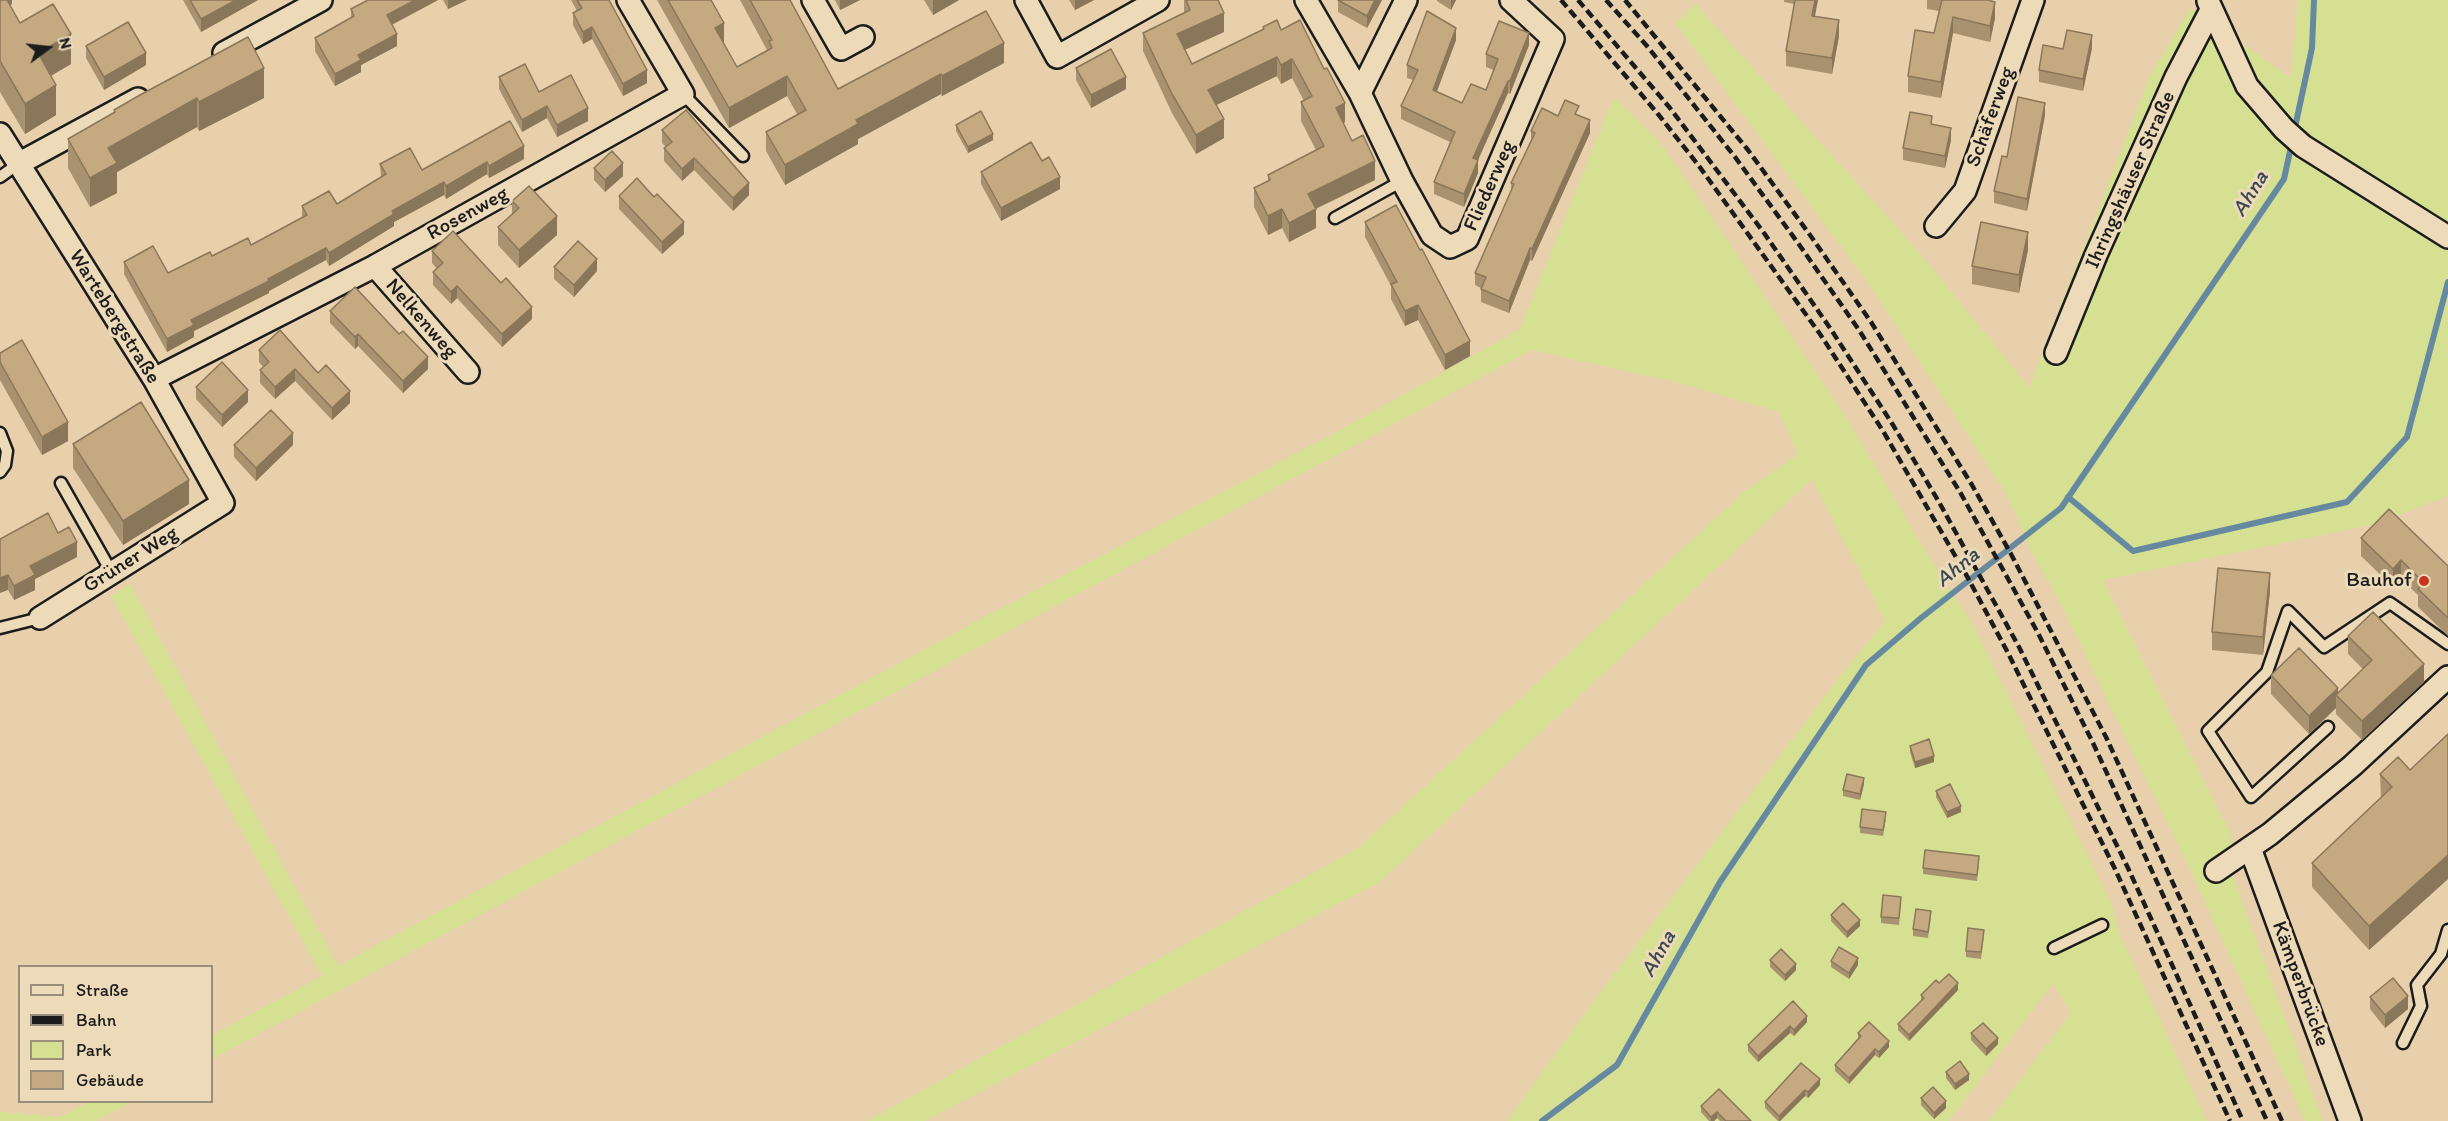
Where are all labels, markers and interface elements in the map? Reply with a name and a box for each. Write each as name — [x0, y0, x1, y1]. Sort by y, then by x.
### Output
north arrow — [18, 18, 78, 78]
text: N — [55, 36, 76, 51]
street label: Schäferweg — [1961, 64, 2021, 170]
street label: Ihringshäuser Straße — [2081, 87, 2181, 273]
street label: Fliederweg — [1459, 137, 1521, 235]
water label: Ahna — [2227, 166, 2275, 222]
street label: Rosenweg — [423, 181, 513, 247]
street label: Wartebergstraße — [63, 245, 165, 389]
street label: Nelkenweg — [379, 274, 463, 364]
street label: Grüner Weg — [79, 521, 183, 599]
water label: Ahna — [1931, 542, 1985, 594]
place label: Bauhof — [2346, 568, 2412, 594]
marker: Bauhof — [2417, 574, 2431, 588]
street label: Kämperbrücke — [2266, 918, 2334, 1050]
water label: Ahna — [1636, 926, 1682, 982]
legend — [18, 965, 213, 1103]
text: Straße — [76, 979, 129, 1001]
text: Bahn — [76, 1009, 116, 1031]
text: Park — [76, 1039, 111, 1061]
text: Gebäude — [76, 1069, 144, 1091]

